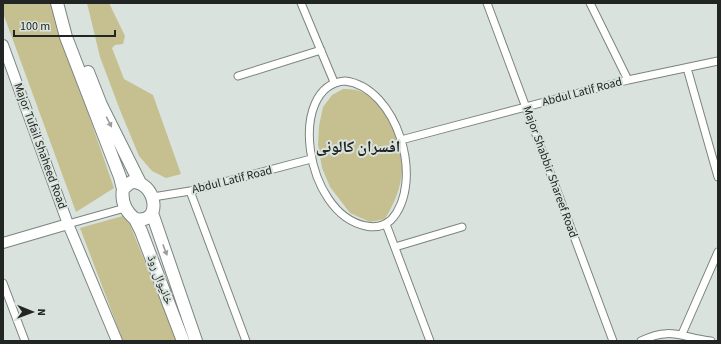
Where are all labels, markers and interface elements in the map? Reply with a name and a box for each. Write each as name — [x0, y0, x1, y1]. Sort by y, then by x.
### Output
scale bar — [14, 12, 115, 38]
text: 100 m — [20, 18, 50, 35]
street label: Abdul Latif Road — [540, 73, 624, 111]
street label: Major Tufail Shaheed Road — [9, 81, 71, 211]
street label: Major Shabbir Shareef Road — [518, 104, 582, 240]
one-way arrow — [106, 116, 113, 128]
district label: افسران کالونی — [316, 136, 400, 158]
street label: Abdul Latif Road — [190, 162, 274, 198]
one-way arrow — [162, 245, 168, 257]
street label: خانیوال روڈ — [143, 253, 177, 307]
north arrow — [12, 292, 52, 332]
text: N — [34, 308, 49, 316]

